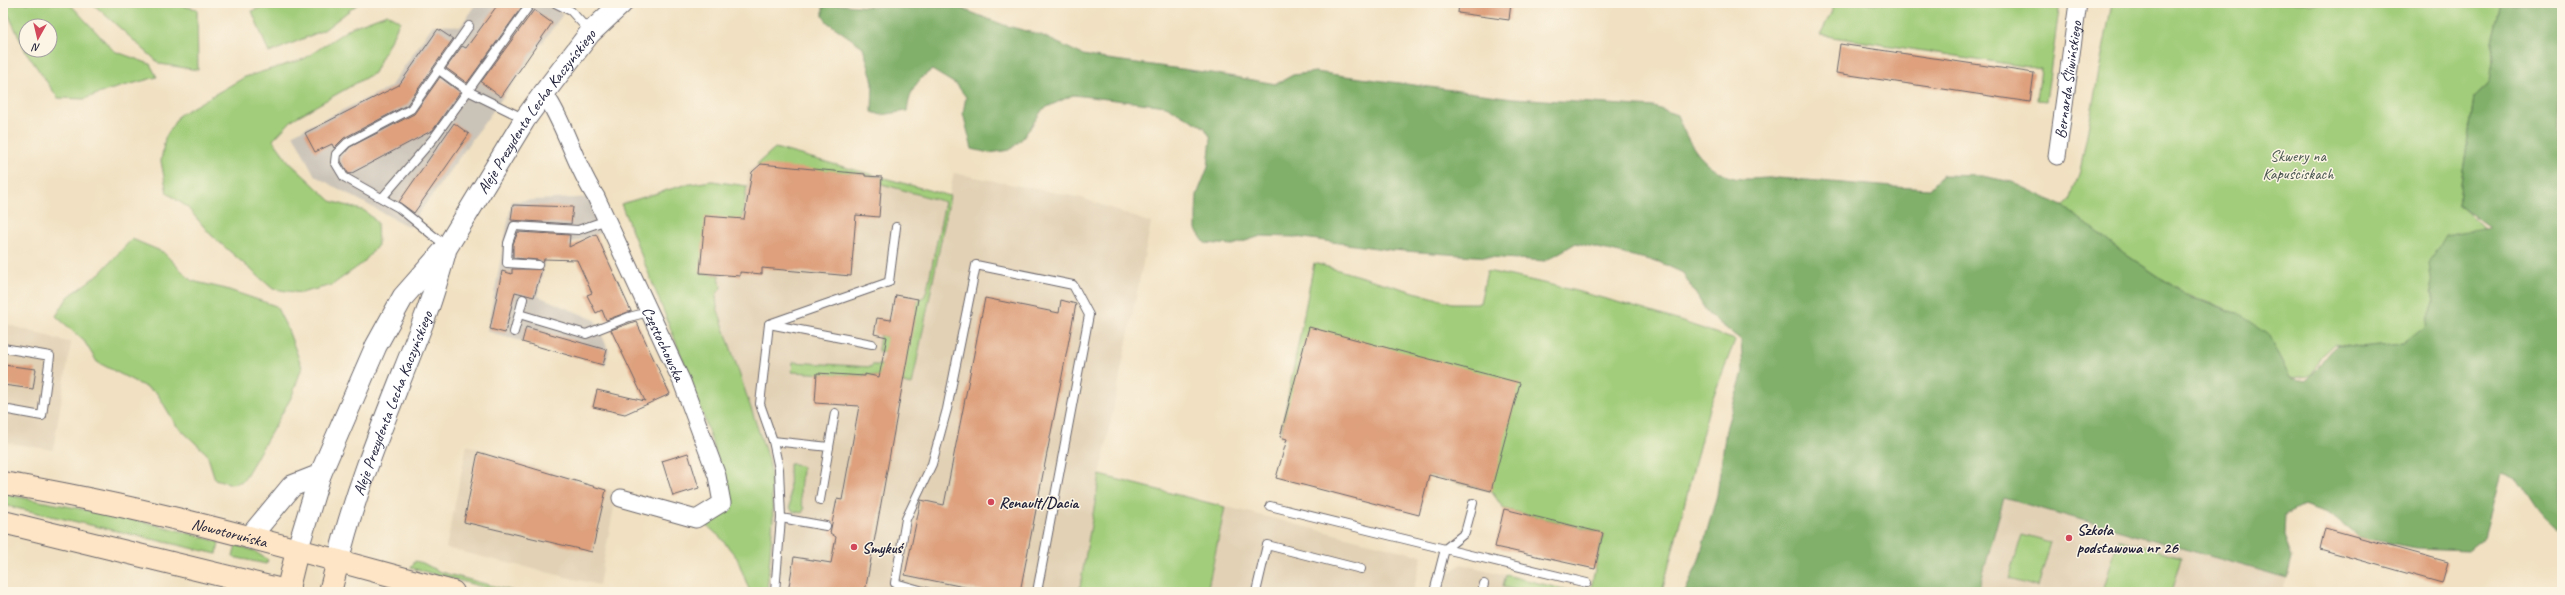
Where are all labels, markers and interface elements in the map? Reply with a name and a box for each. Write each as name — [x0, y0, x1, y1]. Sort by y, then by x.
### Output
north arrow — [18, 18, 58, 58]
street label: Bernarda Śliwińskiego — [2051, 19, 2087, 140]
street label: Aleje Prezydenta Lecha Kaczyńskiego — [473, 24, 601, 198]
text: N — [30, 40, 41, 55]
park label: Skwery na Kapuściskach — [2262, 146, 2334, 184]
street label: Częstochowska — [637, 304, 690, 386]
street label: Aleje Prezydenta Lecha Kaczyńskiego — [349, 307, 438, 498]
place label: Renault/Dacia — [999, 493, 1080, 513]
marker: Renault/Dacia — [986, 497, 996, 507]
street label: Nowotoruńska — [190, 514, 270, 553]
place label: Szkoła podstawowa nr 26 — [2077, 520, 2179, 558]
marker: Szkoła podstawowa nr 26 — [2064, 533, 2074, 543]
place label: Smykuś — [862, 538, 904, 558]
marker: Smykuś — [849, 542, 859, 552]

